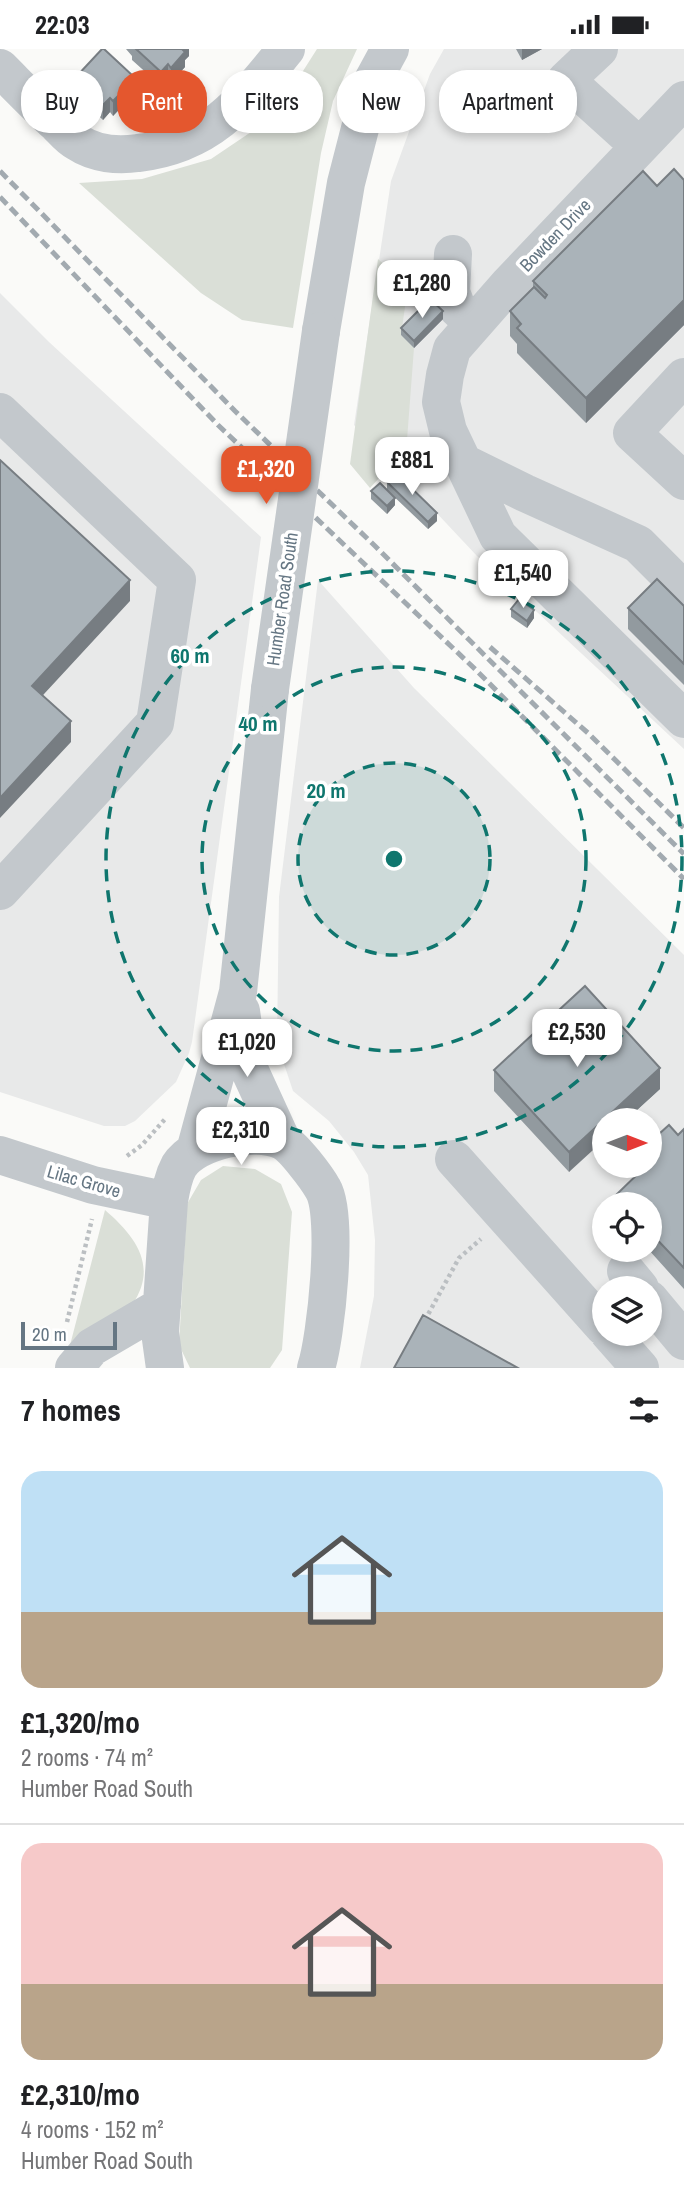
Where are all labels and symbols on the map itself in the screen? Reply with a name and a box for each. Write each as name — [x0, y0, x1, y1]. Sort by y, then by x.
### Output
street label: Bowden Drive — [514, 193, 596, 277]
pin: £1,280 — [365, 261, 479, 320]
pin: £881 — [371, 437, 453, 497]
pin: £1,320 — [209, 447, 323, 506]
street label: Humber Road South — [260, 531, 304, 667]
pin: £1,540 — [466, 551, 580, 610]
text: 60 m — [170, 641, 210, 670]
text: 40 m — [238, 709, 278, 738]
text: 20 m — [306, 776, 346, 805]
centre of rings — [382, 847, 406, 871]
pin: £2,530 — [520, 1009, 634, 1069]
pin: £1,020 — [190, 1019, 304, 1079]
pin: £2,310 — [184, 1107, 298, 1167]
north arrow — [592, 1108, 662, 1178]
street label: Lilac Grove — [44, 1159, 124, 1203]
scale bar — [21, 1319, 117, 1351]

